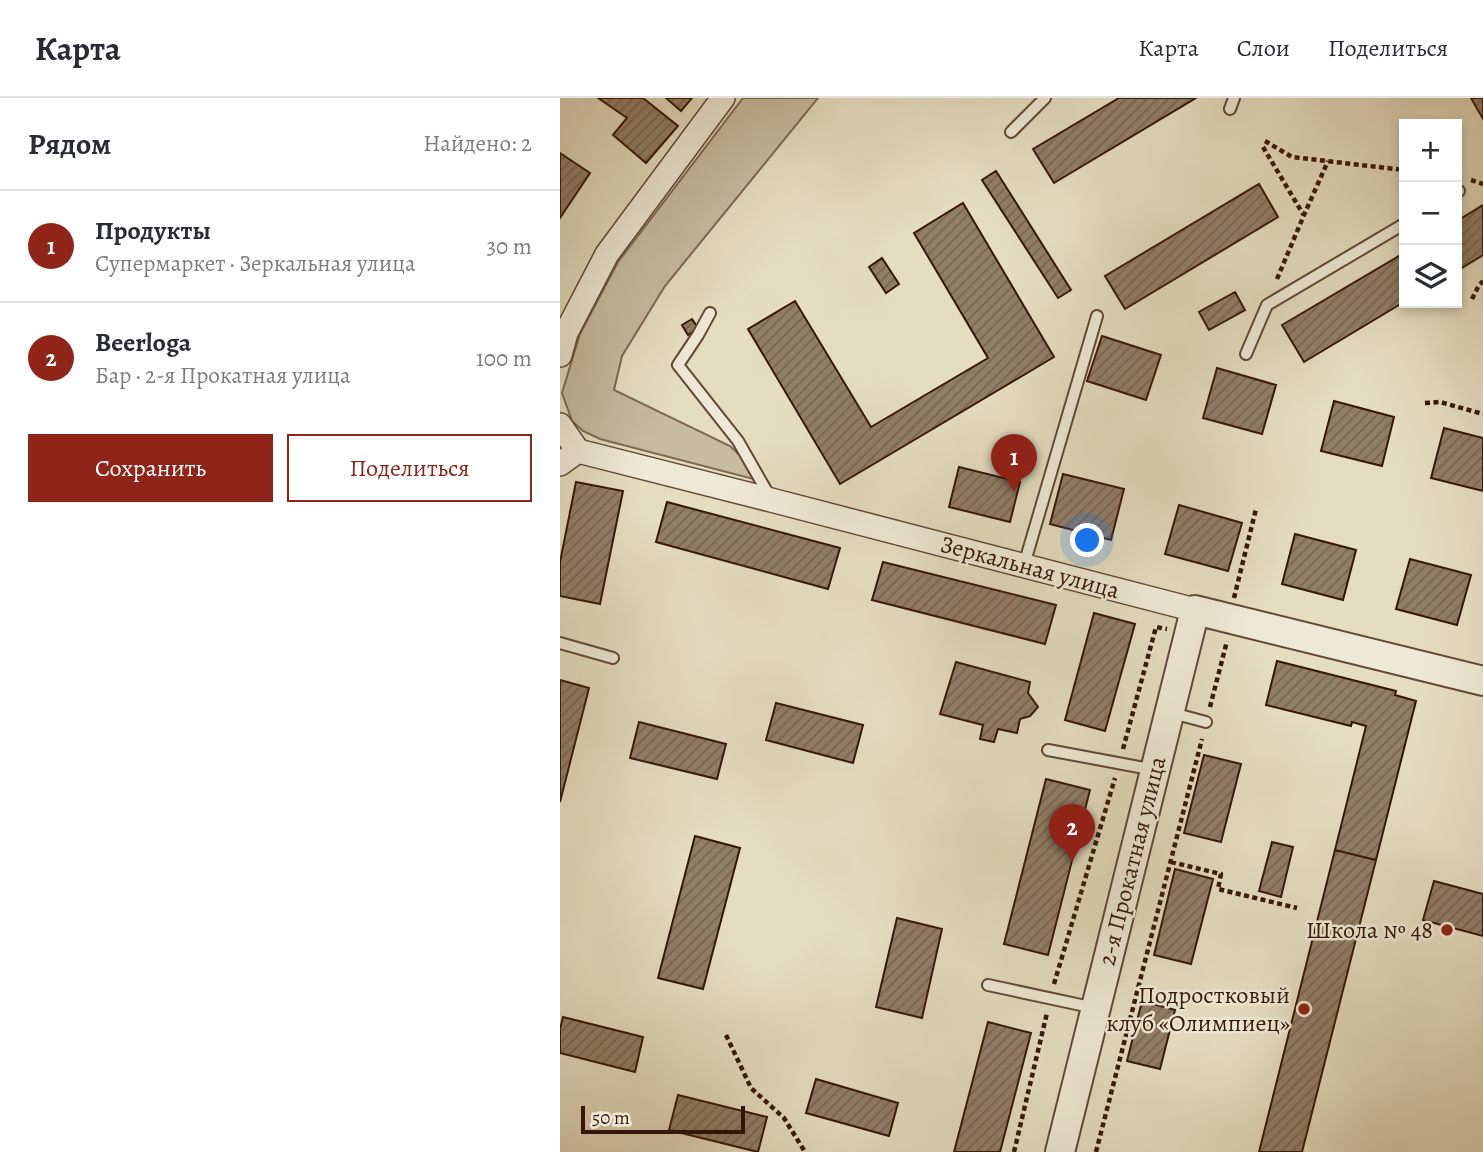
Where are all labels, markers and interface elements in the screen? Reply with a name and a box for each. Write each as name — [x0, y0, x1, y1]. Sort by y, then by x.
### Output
text: Карта — [35, 26, 121, 71]
text: Карта — [1138, 32, 1199, 64]
text: Слои — [1237, 32, 1290, 64]
text: Поделиться — [1328, 32, 1448, 64]
map controls — [1399, 119, 1462, 308]
button: + — [1399, 119, 1462, 182]
text: Рядом — [28, 124, 111, 164]
text: Найдено: 2 — [423, 128, 532, 159]
button: − — [1399, 182, 1462, 245]
text: Продукты — [95, 213, 211, 248]
text: 1 — [47, 231, 55, 262]
text: 30 m — [486, 231, 532, 262]
button: layers — [1399, 245, 1462, 308]
text: Супермаркет · Зеркальная улица — [95, 248, 416, 279]
text: Beerloga — [95, 325, 191, 360]
text: 2 — [45, 343, 57, 374]
text: 100 m — [476, 343, 532, 374]
text: Бар · 2-я Прокатная улица — [95, 360, 351, 391]
button: Сохранить — [28, 434, 273, 502]
button: Поделиться — [287, 434, 532, 502]
pin: 1 — [991, 434, 1037, 492]
your location — [1070, 523, 1104, 557]
street label: Зеркальная улица — [937, 528, 1123, 606]
street label: 2-я Прокатная улица — [1091, 753, 1173, 969]
pin: 2 — [1049, 804, 1095, 862]
place label: Школа № 48 — [1306, 914, 1433, 946]
marker: Школа № 48 — [1439, 922, 1455, 938]
place label: Подростковый клуб «Олимпиец» — [1106, 979, 1290, 1039]
marker: Подростковый клуб «Олимпиец» — [1296, 1001, 1312, 1017]
scale bar — [581, 1103, 746, 1135]
text: 50 m — [592, 1105, 630, 1131]

